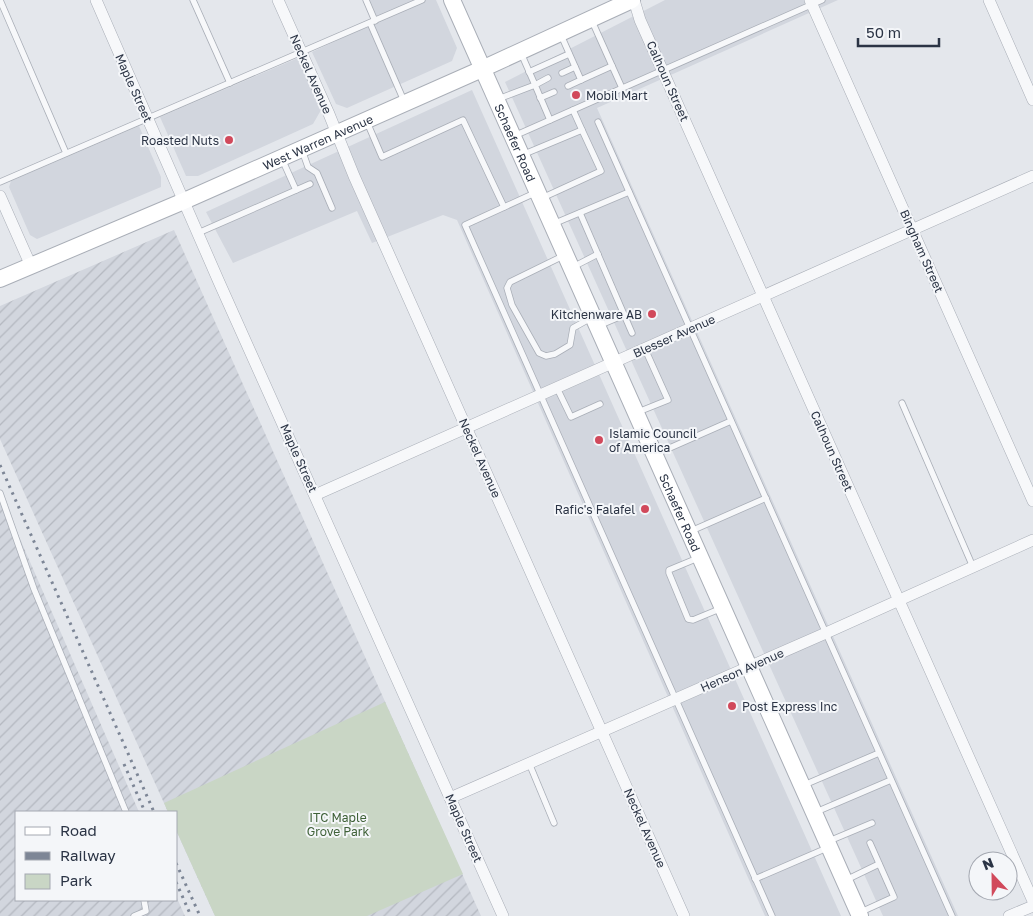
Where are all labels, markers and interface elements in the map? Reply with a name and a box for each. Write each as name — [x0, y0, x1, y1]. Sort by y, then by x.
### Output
scale bar — [858, 15, 939, 47]
text: 50 m — [866, 23, 901, 41]
street label: Neckel Avenue — [287, 32, 335, 116]
street label: Calhoun Street — [644, 38, 693, 124]
street label: Maple Street — [112, 51, 156, 125]
place label: Mobil Mart — [586, 88, 648, 103]
marker: Mobil Mart — [570, 89, 582, 101]
street label: Schaefer Road — [492, 101, 539, 184]
street label: West Warren Avenue — [260, 111, 375, 173]
place label: Roasted Nuts — [141, 133, 219, 148]
marker: Roasted Nuts — [223, 134, 235, 146]
street label: Bingham Street — [897, 207, 947, 295]
place label: Kitchenware AB — [551, 307, 642, 322]
marker: Kitchenware AB — [646, 308, 658, 320]
street label: Blesser Avenue — [631, 311, 717, 361]
street label: Calhoun Street — [808, 408, 857, 494]
street label: Neckel Avenue — [456, 416, 504, 500]
street label: Maple Street — [277, 421, 321, 495]
place label: Islamic Council of America — [609, 426, 697, 455]
marker: Islamic Council of America — [593, 434, 605, 446]
street label: Schaefer Road — [656, 471, 704, 554]
place label: Rafic's Falafel — [555, 502, 635, 517]
marker: Rafic's Falafel — [639, 503, 651, 515]
street label: Henson Avenue — [698, 645, 786, 695]
place label: Post Express Inc — [742, 699, 838, 714]
marker: Post Express Inc — [726, 700, 738, 712]
street label: Neckel Avenue — [621, 786, 669, 870]
street label: Maple Street — [442, 791, 486, 865]
park label: ITC Maple Grove Park — [307, 810, 369, 839]
legend — [15, 811, 178, 901]
text: Road — [60, 821, 97, 839]
text: Railway — [60, 846, 116, 864]
north arrow — [968, 851, 1018, 901]
text: N — [980, 854, 996, 873]
text: Park — [60, 871, 93, 889]

